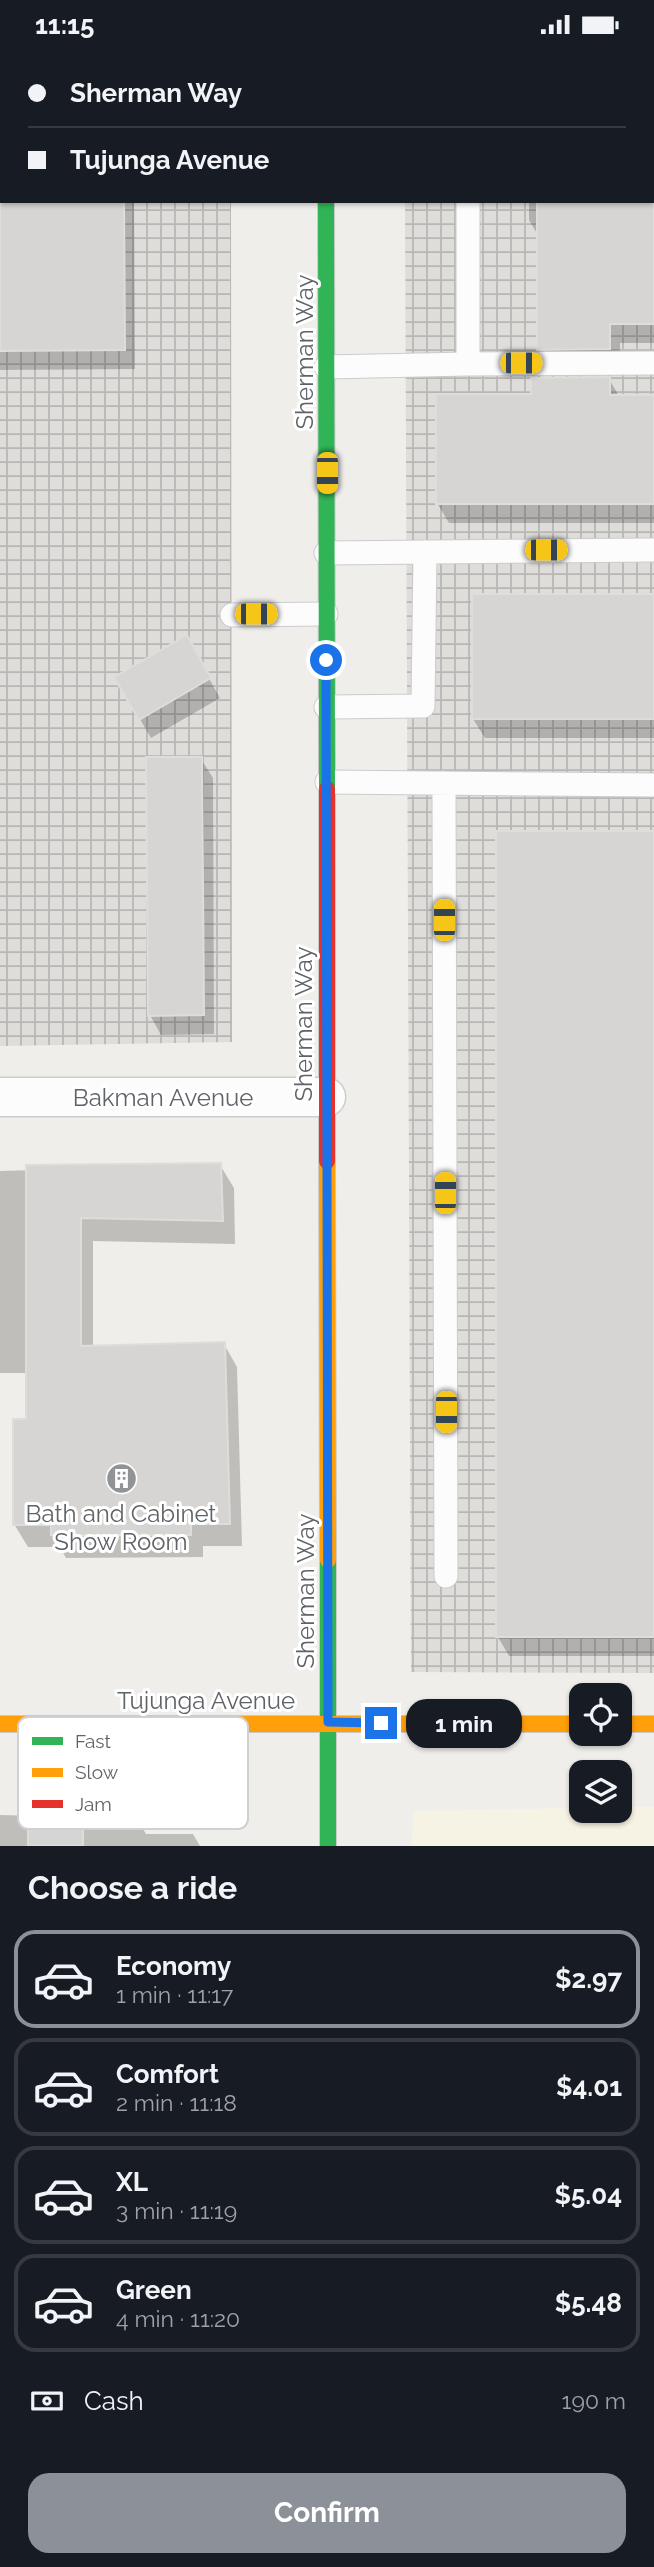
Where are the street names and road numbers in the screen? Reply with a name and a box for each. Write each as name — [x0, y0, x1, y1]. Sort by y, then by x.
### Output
street label: Sherman Way — [290, 274, 319, 430]
street label: Sherman Way — [289, 946, 318, 1102]
street label: Bakman Avenue — [73, 1083, 253, 1112]
street label: Sherman Way — [291, 1513, 320, 1669]
street label: Tujunga Avenue — [117, 1686, 295, 1715]

